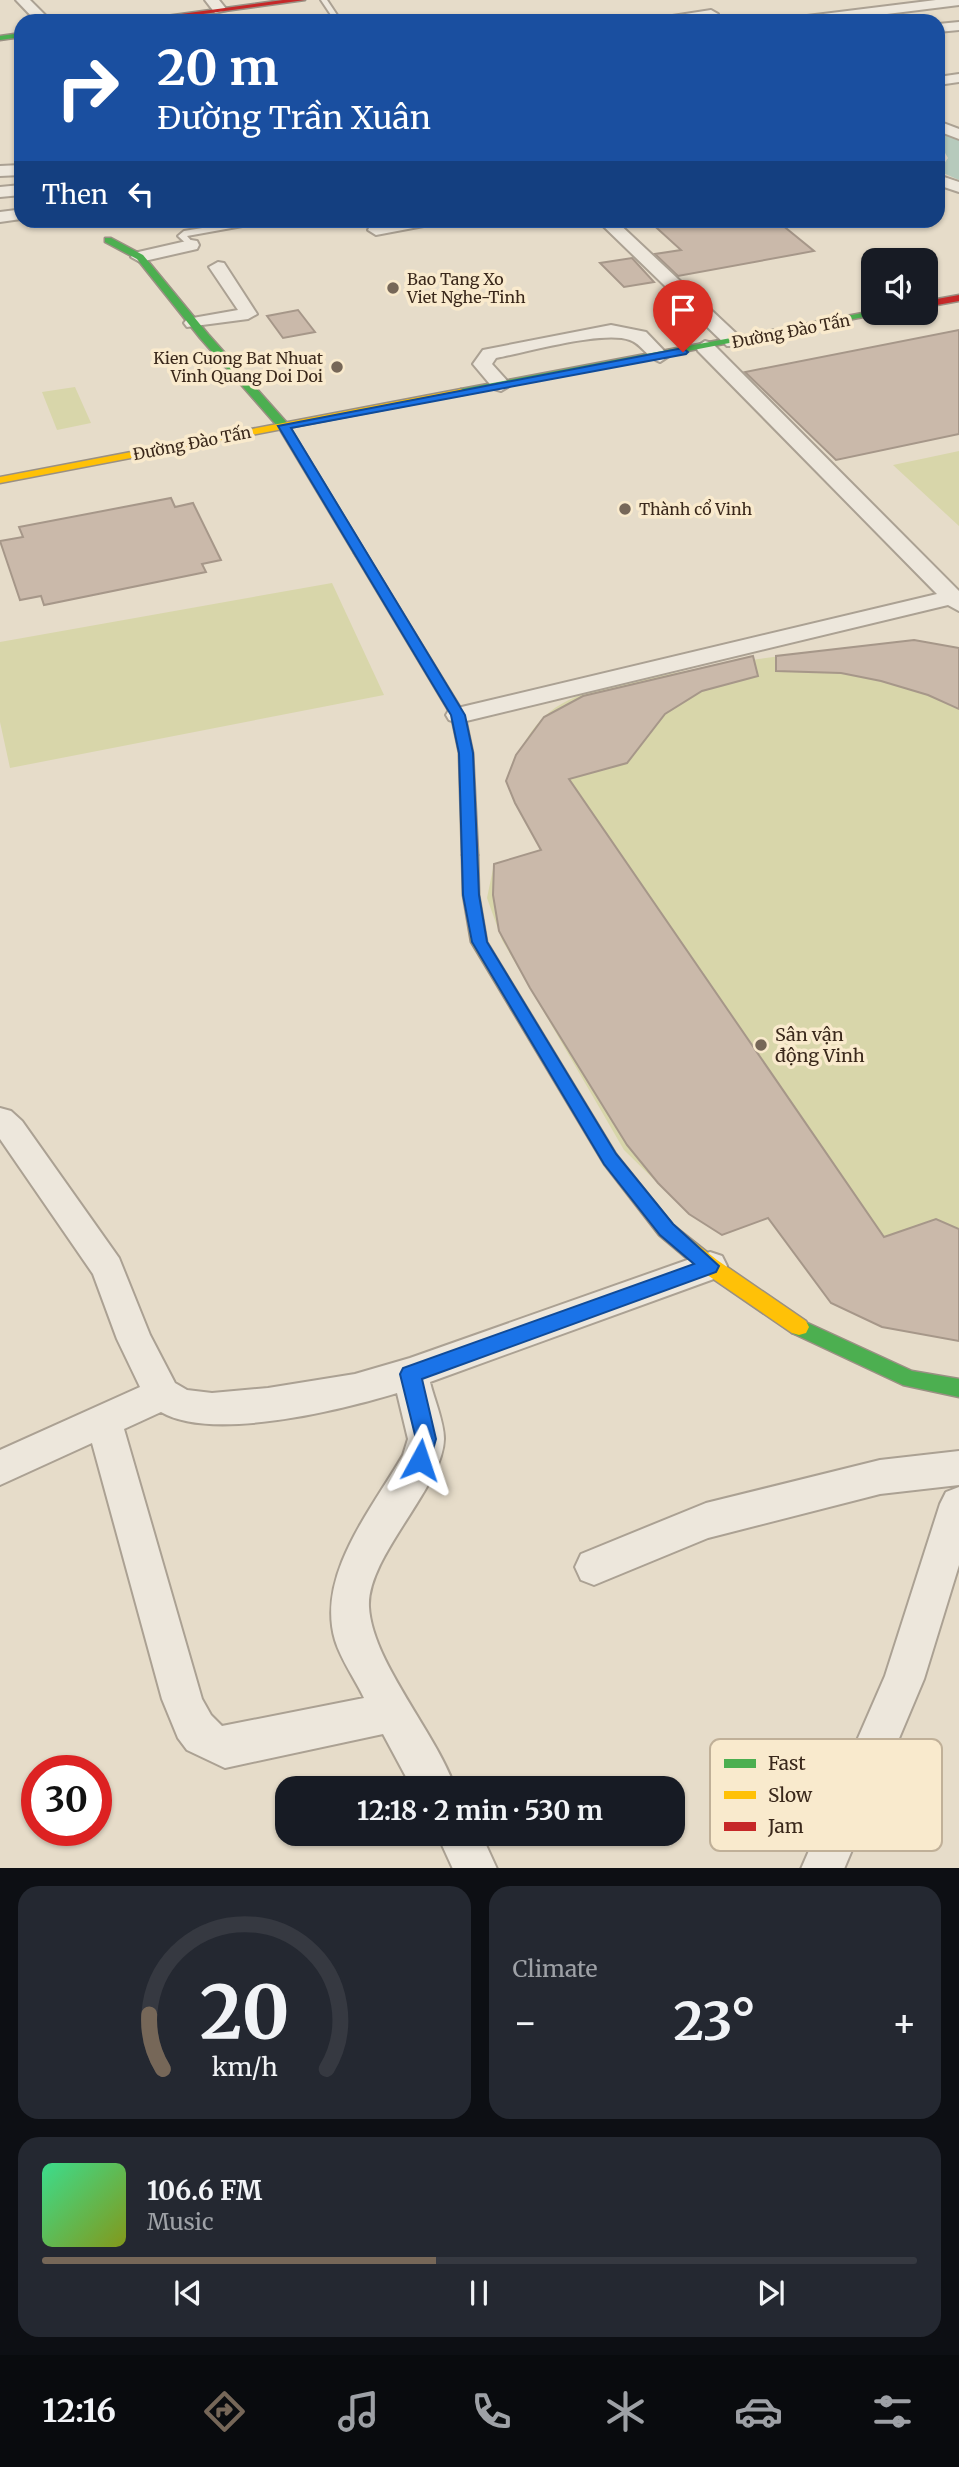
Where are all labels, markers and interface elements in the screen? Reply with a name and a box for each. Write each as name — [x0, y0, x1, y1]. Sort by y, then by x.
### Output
text: 20 m — [157, 37, 278, 98]
icon: right — [42, 42, 133, 133]
text: Đường Trần Xuân — [157, 98, 431, 138]
icon: left — [122, 175, 160, 213]
text: Then — [42, 178, 108, 211]
map controls — [861, 248, 938, 325]
button: sound — [861, 248, 938, 325]
place label: Bao Tang Xo Viet Nghe-Tinh — [406, 269, 526, 307]
marker: Bao Tang Xo Viet Nghe-Tinh — [385, 280, 401, 296]
pin — [653, 280, 713, 352]
icon: arrive — [664, 291, 702, 329]
street label: Đường Đào Tấn — [730, 310, 852, 352]
place label: Kien Cuong Bat Nhuat Vinh Quang Doi Doi — [153, 348, 324, 386]
marker: Kien Cuong Bat Nhuat Vinh Quang Doi Doi — [329, 359, 345, 375]
street label: Đường Đào Tấn — [131, 422, 253, 464]
place label: Thành cổ Vinh — [639, 499, 753, 519]
marker: Thành cổ Vinh — [617, 501, 633, 517]
place label: Sân vận động Vinh — [775, 1023, 865, 1067]
marker: Sân vận động Vinh — [753, 1037, 769, 1053]
position arrow — [383, 1423, 457, 1497]
legend — [710, 1739, 942, 1851]
text: Fast — [768, 1751, 806, 1775]
speed limit sign: 30 — [21, 1755, 112, 1846]
text: Slow — [768, 1783, 813, 1807]
text: 12:18 · 2 min · 530 m — [357, 1794, 603, 1827]
text: Jam — [767, 1814, 804, 1838]
text: Climate — [513, 1954, 598, 1983]
text: 20 — [199, 1967, 289, 2059]
text: 23° — [674, 1989, 756, 2054]
text: − — [513, 1999, 538, 2046]
text: + — [892, 1999, 917, 2046]
text: km/h — [211, 2050, 277, 2082]
text: 106.6 FM — [147, 2174, 262, 2207]
text: Music — [147, 2207, 214, 2236]
icon: previous — [169, 2274, 207, 2312]
icon: pause — [460, 2274, 498, 2312]
icon: next — [752, 2274, 790, 2312]
icon: directions — [200, 2387, 249, 2436]
icon: music — [334, 2387, 383, 2436]
icon: phone — [467, 2387, 516, 2436]
icon: climate — [601, 2387, 650, 2436]
icon: car — [734, 2387, 783, 2436]
icon: filters — [868, 2387, 917, 2436]
text: 12:16 — [42, 2391, 116, 2431]

